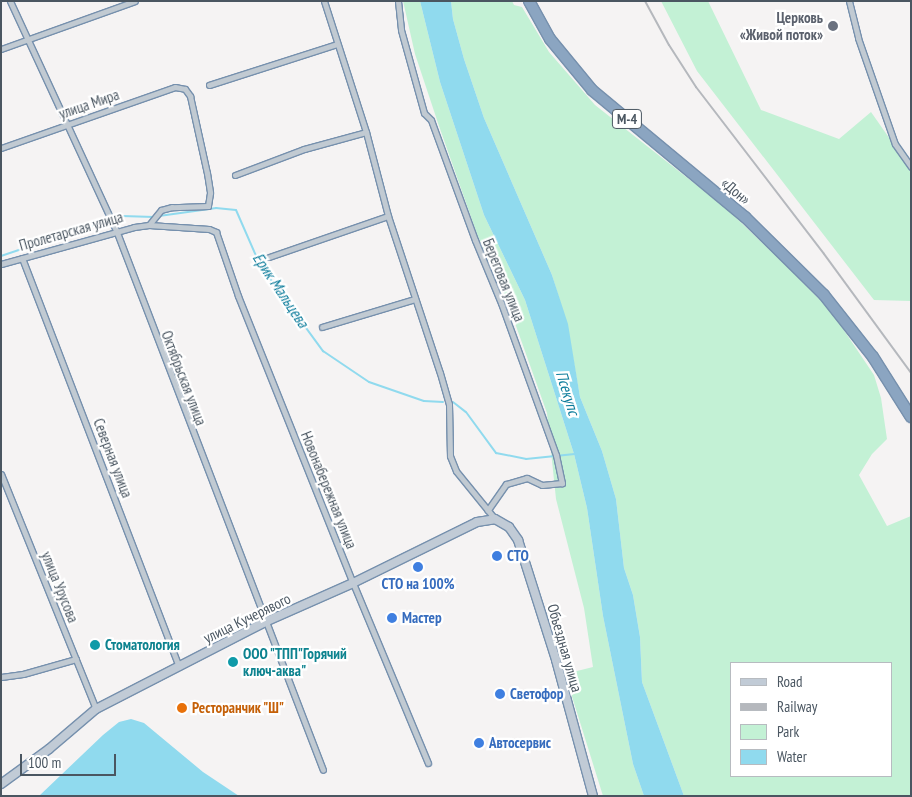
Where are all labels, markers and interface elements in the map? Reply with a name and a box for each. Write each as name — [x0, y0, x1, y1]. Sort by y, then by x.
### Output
place label: Церковь «Живой поток» — [740, 8, 823, 43]
marker: Церковь «Живой поток» — [827, 20, 839, 32]
street label: улица Мира — [56, 85, 122, 123]
road number: М-4 — [611, 108, 643, 130]
street label: «Дон» — [718, 174, 754, 208]
street label: Пролетарская улица — [17, 208, 125, 254]
street label: Береговая улица — [479, 236, 529, 324]
water label: Ерик Мальцева — [249, 249, 313, 331]
street label: Октябрьская улица — [158, 328, 210, 428]
water label: Псекупс — [552, 369, 584, 417]
street label: Северная улица — [90, 416, 136, 500]
street label: Новонабережная улица — [297, 429, 361, 551]
place label: СТО — [507, 547, 529, 565]
street label: улица Урусова — [37, 549, 83, 625]
marker: СТО — [491, 550, 503, 562]
marker: СТО на 100% — [412, 561, 424, 573]
place label: СТО на 100% — [381, 575, 455, 593]
street label: улица Кучерявого — [201, 589, 293, 647]
street label: Объездная улица — [544, 602, 586, 694]
place label: Мастер — [402, 609, 442, 627]
marker: Мастер — [386, 612, 398, 624]
place label: Стоматология — [105, 636, 180, 654]
marker: Стоматология — [89, 639, 101, 651]
place label: ООО "ТПП"Горячий ключ-аква" — [243, 644, 348, 679]
marker: ООО "ТПП"Горячий ключ-аква" — [227, 656, 239, 668]
legend — [730, 662, 892, 777]
text: Road — [777, 672, 803, 691]
place label: Светофор — [510, 685, 563, 703]
marker: Светофор — [494, 688, 506, 700]
text: Railway — [777, 697, 817, 716]
place label: Ресторанчик "Ш" — [192, 699, 285, 717]
marker: Ресторанчик "Ш" — [176, 702, 188, 714]
text: Park — [777, 722, 799, 741]
place label: Автосервис — [489, 734, 551, 752]
marker: Автосервис — [473, 737, 485, 749]
scale bar — [22, 744, 119, 776]
text: Water — [777, 747, 807, 766]
text: 100 m — [28, 753, 61, 772]

